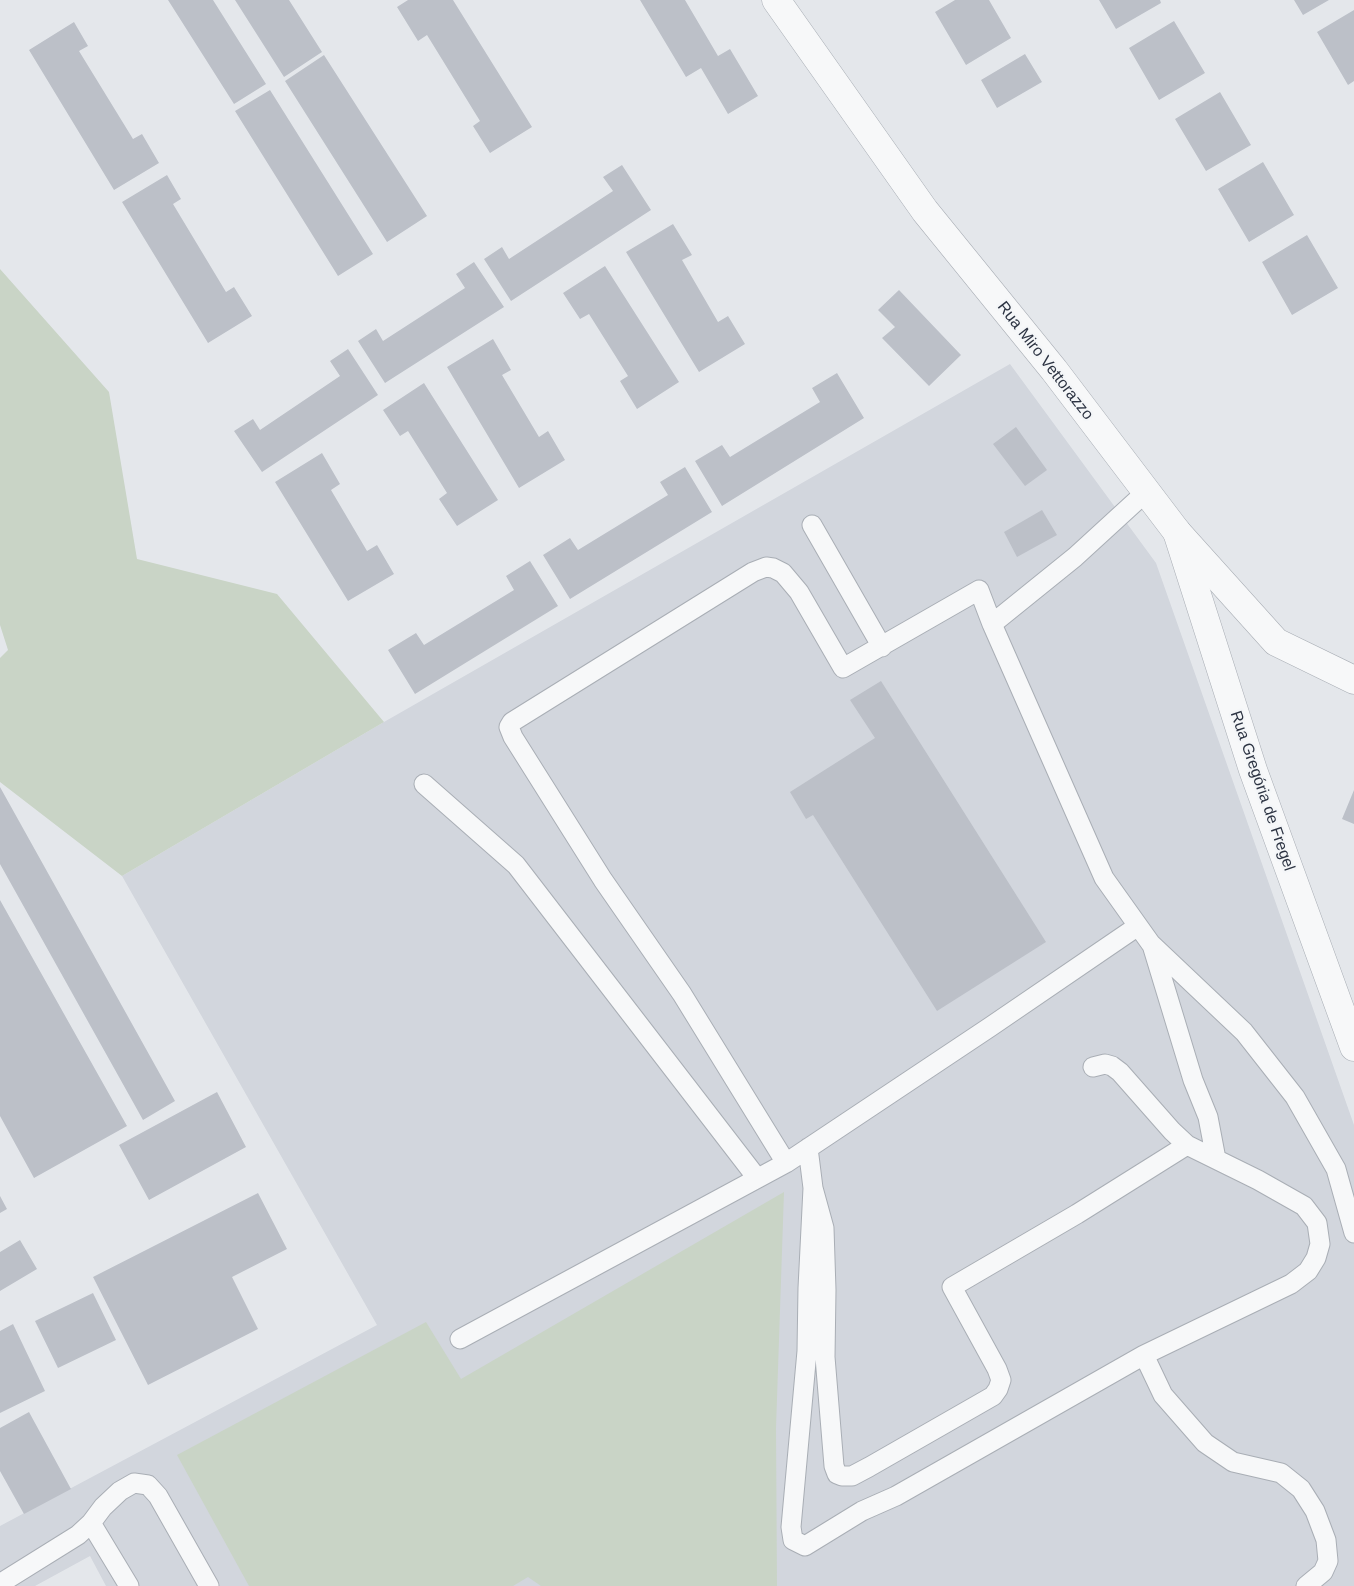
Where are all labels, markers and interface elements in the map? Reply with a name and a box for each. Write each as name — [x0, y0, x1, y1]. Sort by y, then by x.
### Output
street label: Rua Miro Vettorazzo — [993, 298, 1097, 424]
street label: Rua Gregória de Fregel — [1226, 708, 1298, 874]

